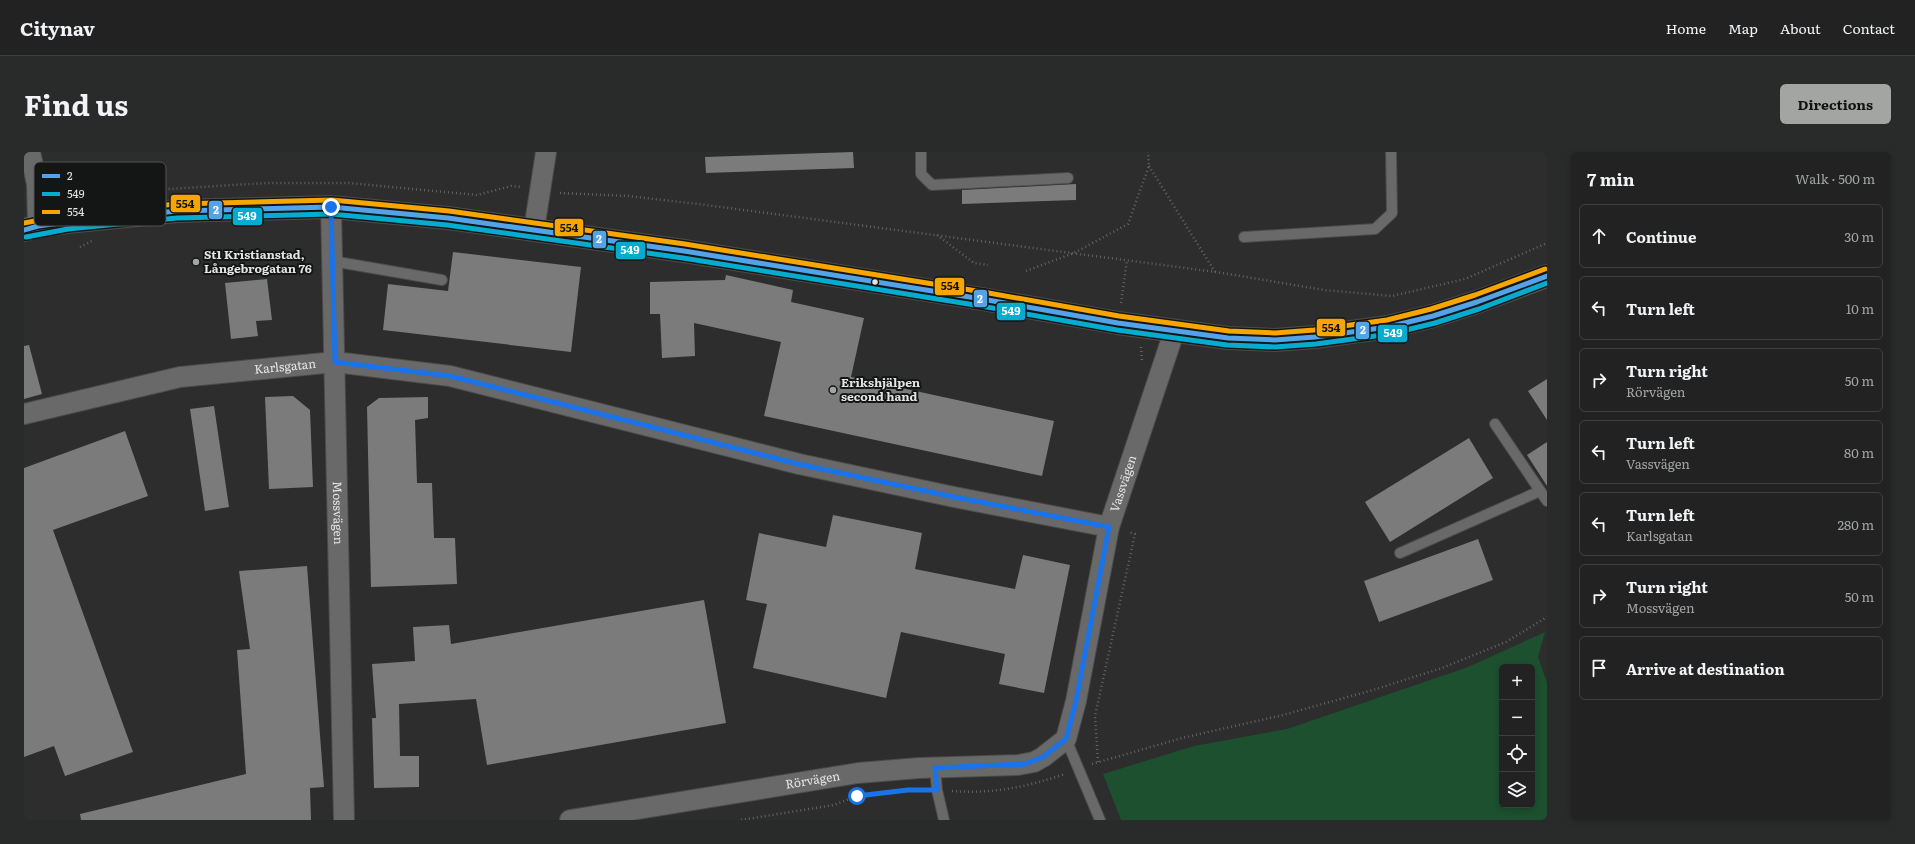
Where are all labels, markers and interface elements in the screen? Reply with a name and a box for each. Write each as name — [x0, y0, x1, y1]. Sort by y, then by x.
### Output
text: Citynav — [20, 14, 95, 42]
text: Home — [1666, 18, 1706, 38]
text: Map — [1728, 18, 1758, 38]
text: About — [1780, 18, 1821, 38]
text: Contact — [1843, 18, 1895, 38]
text: Find us — [24, 83, 128, 125]
button: Directions — [1780, 84, 1891, 124]
legend — [34, 162, 166, 226]
text: 7 min — [1587, 166, 1635, 191]
text: 2 — [67, 167, 73, 183]
text: Walk · 500 m — [1795, 169, 1875, 188]
text: 549 — [67, 185, 85, 201]
line badge: 554 — [170, 194, 201, 213]
text: 554 — [176, 195, 195, 211]
route end — [322, 198, 340, 216]
line badge: 2 — [208, 200, 223, 220]
text: 2 — [213, 201, 219, 217]
text: 554 — [67, 203, 84, 219]
line badge: 549 — [232, 207, 263, 226]
text: 549 — [238, 207, 256, 223]
line badge: 554 — [554, 218, 584, 237]
text: 554 — [560, 219, 579, 235]
icon: ahead — [1588, 225, 1610, 247]
text: Continue — [1626, 225, 1696, 248]
text: 30 m — [1844, 227, 1874, 246]
line badge: 2 — [592, 230, 607, 249]
text: 2 — [596, 230, 602, 246]
line badge: 549 — [615, 241, 646, 260]
text: 549 — [621, 241, 639, 257]
place label: St1 Kristianstad, Långebrogatan 76 — [204, 245, 312, 277]
marker: St1 Kristianstad, Långebrogatan 76 — [191, 257, 201, 267]
unlabelled marker — [870, 277, 880, 287]
line badge: 554 — [934, 277, 965, 296]
text: 554 — [941, 277, 960, 293]
line badge: 2 — [973, 289, 988, 308]
text: 2 — [977, 290, 983, 306]
icon: left — [1588, 297, 1610, 319]
text: Turn left — [1626, 297, 1695, 320]
text: 10 m — [1846, 299, 1874, 318]
line badge: 549 — [996, 302, 1026, 321]
text: 549 — [1002, 302, 1020, 318]
line badge: 554 — [1316, 318, 1346, 337]
text: 554 — [1322, 319, 1341, 335]
line badge: 2 — [1355, 321, 1370, 340]
text: 2 — [1360, 321, 1366, 337]
line badge: 549 — [1377, 324, 1408, 343]
text: 549 — [1384, 324, 1402, 340]
street label: Karlsgatan — [253, 354, 317, 378]
text: Turn right — [1626, 359, 1708, 382]
icon: right — [1588, 369, 1610, 391]
text: 50 m — [1845, 371, 1874, 390]
place label: Erikshjälpen second hand — [841, 373, 921, 405]
text: Rörvägen — [1626, 382, 1685, 401]
marker: Erikshjälpen second hand — [828, 385, 838, 395]
text: Turn left — [1626, 431, 1695, 454]
icon: left — [1588, 441, 1610, 463]
text: 80 m — [1844, 443, 1874, 462]
street label: Vassvägen — [1105, 452, 1140, 514]
text: Vassvägen — [1626, 454, 1690, 473]
street label: Mossvägen — [329, 481, 348, 545]
text: Turn left — [1626, 503, 1695, 526]
icon: left — [1588, 513, 1610, 535]
text: 280 m — [1838, 515, 1874, 534]
text: Karlsgatan — [1626, 526, 1693, 545]
text: Turn right — [1626, 575, 1708, 598]
icon: right — [1588, 585, 1610, 607]
text: 50 m — [1845, 587, 1874, 606]
text: Mossvägen — [1626, 598, 1695, 617]
icon: arrive — [1588, 657, 1610, 679]
text: Arrive at destination — [1626, 657, 1785, 680]
map controls — [1499, 664, 1535, 808]
button: + — [1499, 664, 1535, 700]
button: − — [1499, 700, 1535, 736]
button: locate — [1499, 736, 1535, 772]
street label: Rörvägen — [784, 766, 841, 793]
button: layers — [1499, 772, 1535, 808]
route start — [848, 787, 866, 805]

